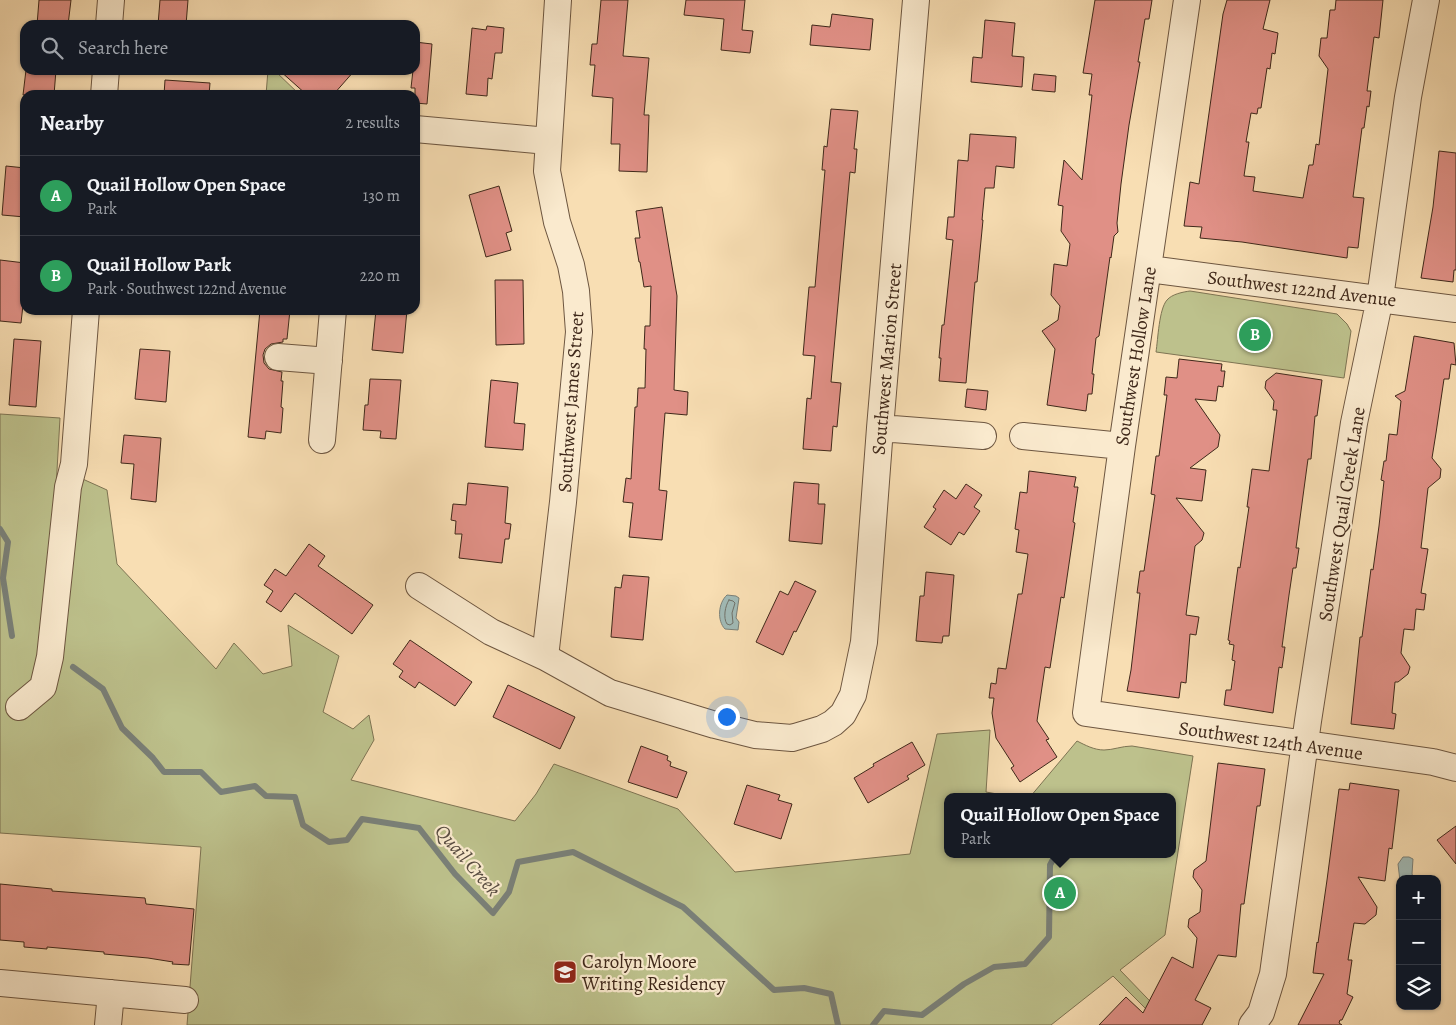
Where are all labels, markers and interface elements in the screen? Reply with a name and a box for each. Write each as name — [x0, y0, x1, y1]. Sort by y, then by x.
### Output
search box — [20, 20, 420, 75]
icon: search — [38, 34, 66, 62]
text: Search here — [78, 35, 168, 61]
text: Nearby — [40, 109, 103, 137]
text: 2 results — [345, 112, 400, 134]
text: Quail Hollow Open Space — [87, 172, 286, 198]
text: A — [51, 185, 61, 207]
text: 130 m — [363, 185, 400, 207]
text: Park — [87, 198, 117, 220]
text: Quail Hollow Park — [87, 252, 231, 278]
street label: Southwest Marion Street — [866, 262, 908, 456]
street label: Southwest 122nd Avenue — [1206, 264, 1398, 313]
text: B — [51, 265, 61, 287]
text: 220 m — [360, 265, 400, 287]
street label: Southwest Hollow Lane — [1109, 265, 1163, 448]
text: Park · Southwest 122nd Avenue — [87, 278, 287, 300]
street label: Southwest James Street — [552, 311, 590, 494]
pin: B — [1239, 316, 1271, 354]
street label: Southwest Quail Creek Lane — [1312, 405, 1372, 623]
your location — [714, 704, 740, 730]
street label: Southwest 124th Avenue — [1177, 715, 1365, 767]
popup — [944, 793, 1176, 858]
text: Quail Hollow Open Space — [961, 802, 1159, 828]
water label: Quail Creek — [429, 818, 507, 902]
text: Park — [961, 828, 991, 850]
pin: A — [1044, 874, 1076, 912]
map controls — [1396, 875, 1441, 1010]
button: + — [1396, 875, 1441, 920]
button: − — [1396, 920, 1441, 965]
place label: Carolyn Moore Writing Residency — [581, 949, 726, 997]
school or university icon: Carolyn Moore Writing Residency — [552, 959, 578, 985]
button: layers — [1396, 965, 1441, 1010]

